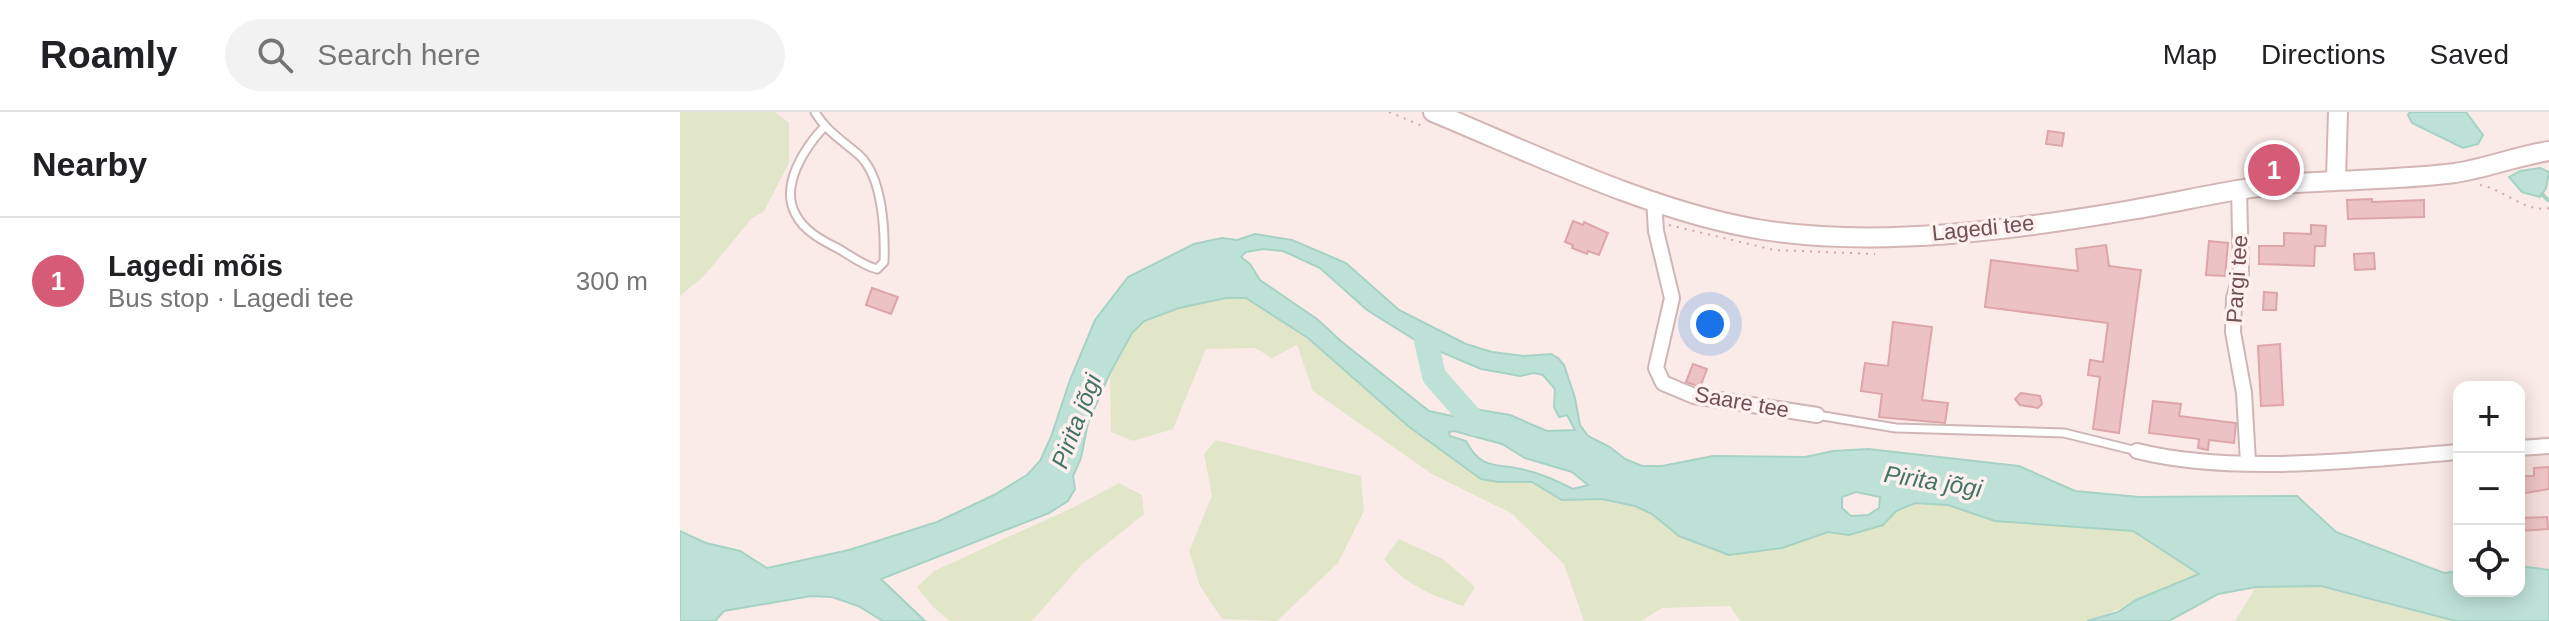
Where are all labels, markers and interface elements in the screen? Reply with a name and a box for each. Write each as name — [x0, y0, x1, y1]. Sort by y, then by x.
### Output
search box — [225, 19, 785, 91]
icon: search — [253, 33, 297, 77]
text: Roamly — [40, 34, 177, 76]
text: Search here — [317, 38, 481, 71]
text: Map — [2163, 39, 2217, 70]
text: Directions — [2261, 39, 2386, 70]
text: Saved — [2430, 39, 2509, 70]
pin: 1 — [2248, 140, 2300, 200]
text: Nearby — [32, 145, 147, 183]
street label: Lagedi tee — [1931, 210, 2035, 246]
street label: Pargi tee — [2221, 234, 2253, 324]
text: Lagedi mõis — [108, 249, 283, 282]
text: 1 — [51, 266, 65, 296]
text: 300 m — [576, 266, 648, 296]
text: Bus stop · Lagedi tee — [108, 283, 354, 313]
your location — [1690, 304, 1730, 344]
water label: Pirita jõgi — [1046, 369, 1107, 472]
street label: Saare tee — [1693, 381, 1791, 423]
map controls — [2453, 381, 2525, 597]
button: + — [2453, 381, 2525, 453]
button: − — [2453, 453, 2525, 525]
water label: Pirita jõgi — [1882, 460, 1985, 502]
button: locate — [2453, 525, 2525, 597]

